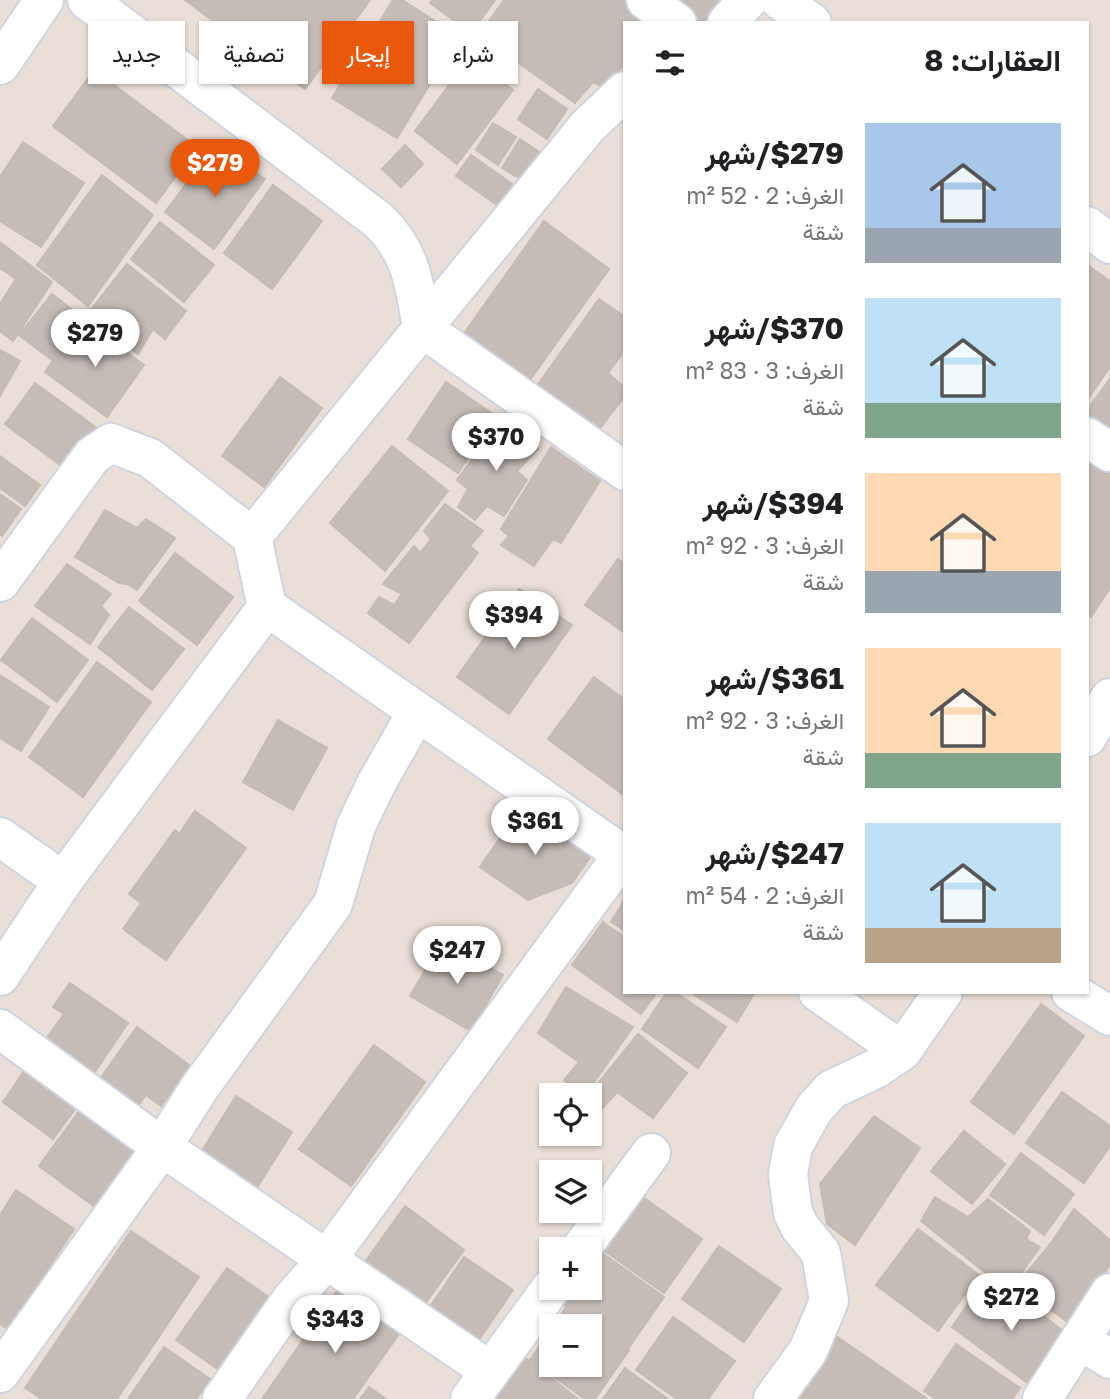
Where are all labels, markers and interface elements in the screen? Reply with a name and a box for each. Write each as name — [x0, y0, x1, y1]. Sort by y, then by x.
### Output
chip: جديد — [88, 21, 185, 84]
chip: تصفية — [199, 21, 308, 84]
chip: إيجار — [322, 21, 414, 84]
chip: شراء — [428, 21, 518, 84]
text: العقارات: 8 — [924, 42, 1061, 78]
icon: filters — [651, 44, 689, 82]
text: $279/شهر — [705, 135, 844, 171]
pin: $279 — [174, 140, 256, 199]
text: $279 — [187, 148, 243, 176]
icon: home — [921, 151, 1005, 235]
text: الغرف: 2 · 52 m² — [686, 181, 844, 209]
text: شقة — [802, 217, 844, 245]
pin: $279 — [54, 310, 136, 369]
text: $370/شهر — [705, 310, 844, 346]
text: $279 — [67, 318, 123, 346]
icon: home — [921, 326, 1005, 410]
text: الغرف: 3 · 83 m² — [685, 356, 844, 384]
text: شقة — [802, 392, 844, 420]
pin: $370 — [455, 414, 537, 473]
text: $370 — [468, 422, 524, 450]
text: $394/شهر — [703, 485, 844, 521]
icon: home — [921, 501, 1005, 585]
text: الغرف: 3 · 92 m² — [685, 531, 844, 559]
text: شقة — [802, 567, 844, 595]
pin: $394 — [473, 592, 555, 651]
text: $394 — [485, 600, 543, 628]
text: $361/شهر — [706, 660, 844, 696]
icon: home — [921, 676, 1005, 760]
text: الغرف: 3 · 92 m² — [685, 706, 844, 734]
text: شقة — [802, 742, 844, 770]
pin: $361 — [494, 798, 576, 857]
text: $361 — [507, 806, 563, 834]
text: $247/شهر — [705, 835, 844, 871]
icon: home — [921, 851, 1005, 935]
text: الغرف: 2 · 54 m² — [685, 881, 844, 909]
text: شقة — [802, 917, 844, 945]
pin: $247 — [416, 926, 498, 986]
text: $247 — [429, 935, 485, 963]
map controls — [539, 1083, 602, 1377]
button: locate — [539, 1083, 602, 1146]
button: layers — [539, 1160, 602, 1223]
button: + — [539, 1237, 602, 1300]
pin: $272 — [970, 1274, 1052, 1333]
text: $272 — [983, 1282, 1039, 1310]
pin: $343 — [294, 1296, 376, 1355]
text: $343 — [306, 1304, 364, 1332]
button: − — [539, 1314, 602, 1377]

